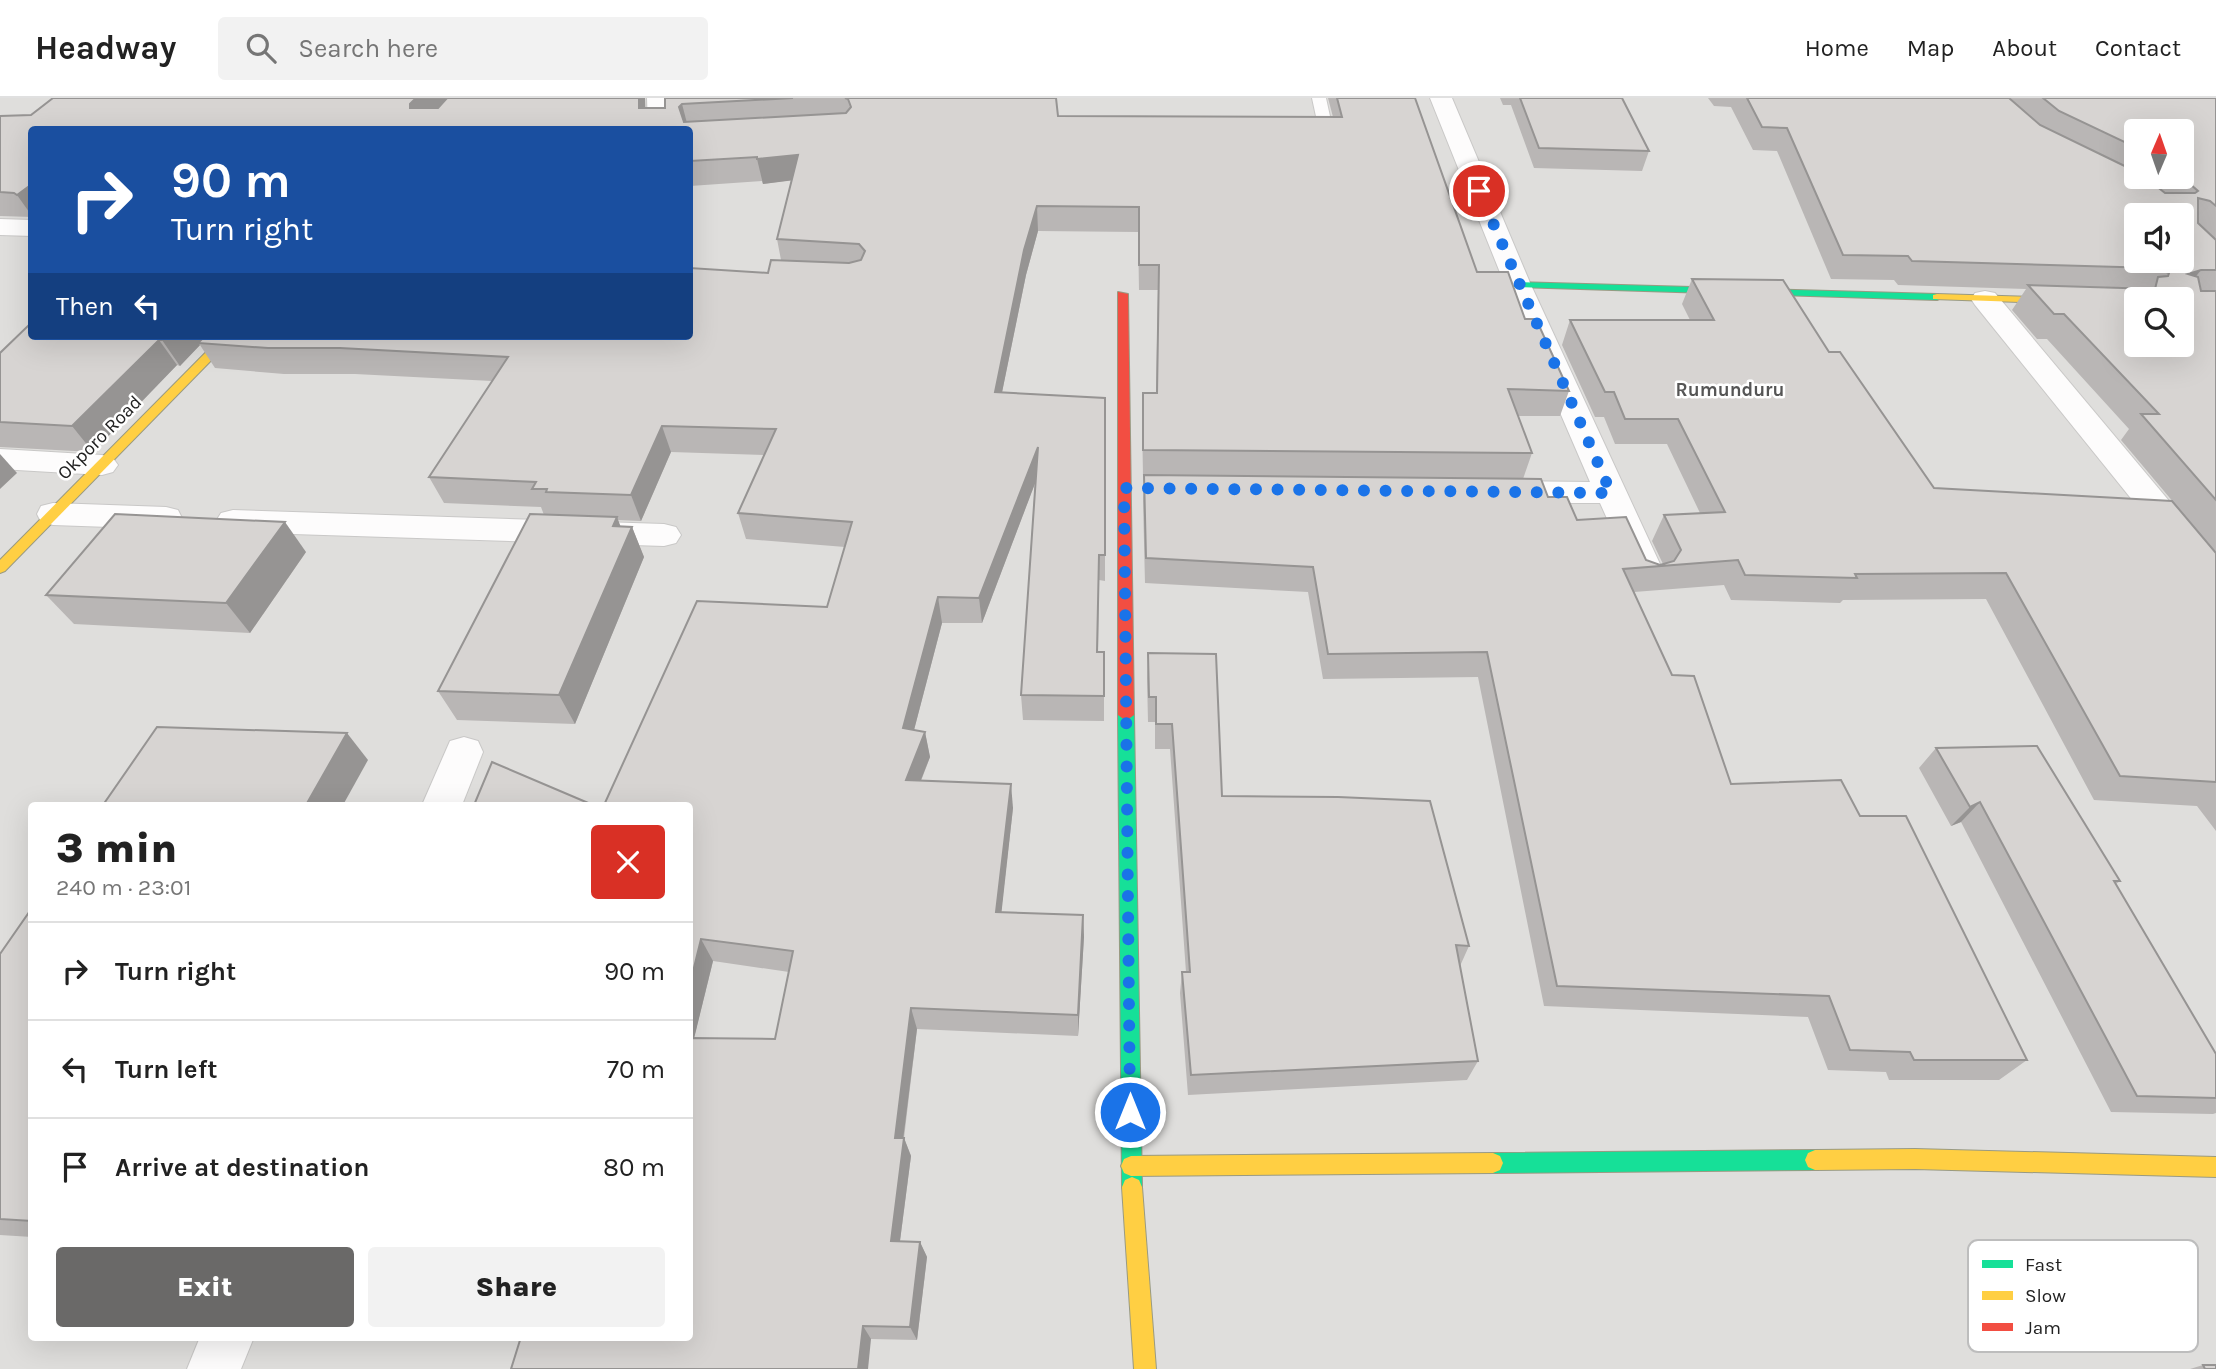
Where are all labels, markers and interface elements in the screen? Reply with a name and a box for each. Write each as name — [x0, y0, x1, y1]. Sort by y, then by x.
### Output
search box — [218, 17, 708, 80]
text: Headway — [35, 29, 176, 67]
icon: search — [242, 29, 280, 67]
text: Search here — [298, 33, 438, 64]
text: Home — [1805, 34, 1869, 62]
text: Map — [1907, 34, 1954, 62]
text: About — [1992, 34, 2057, 62]
text: Contact — [2095, 34, 2181, 62]
north arrow — [2124, 119, 2194, 189]
map controls — [2124, 119, 2194, 357]
text: 90 m — [171, 152, 291, 209]
icon: right — [56, 154, 147, 245]
pin — [1449, 161, 1509, 221]
icon: arrive — [1460, 172, 1498, 210]
button: sound — [2124, 203, 2194, 273]
text: Turn right — [171, 211, 313, 248]
icon: left — [128, 287, 166, 325]
button: search — [2124, 287, 2194, 357]
text: Then — [56, 291, 114, 322]
district label: Rumunduru — [1676, 379, 1784, 401]
street label: Okporo Road — [53, 391, 146, 484]
text: 3 min — [56, 823, 177, 873]
button: close — [591, 825, 665, 899]
text: 240 m · 23:01 — [56, 874, 191, 901]
icon: right — [56, 952, 94, 990]
text: Turn right — [115, 956, 236, 987]
text: 90 m — [604, 956, 665, 987]
icon: left — [56, 1050, 94, 1088]
text: Turn left — [115, 1054, 217, 1085]
text: 70 m — [607, 1054, 665, 1085]
position arrow — [1093, 1075, 1167, 1149]
icon: arrive — [56, 1148, 94, 1186]
text: Arrive at destination — [115, 1152, 369, 1183]
text: 80 m — [603, 1152, 665, 1183]
legend — [1968, 1240, 2198, 1352]
button: Exit — [56, 1247, 354, 1327]
button: Share — [368, 1247, 665, 1327]
text: Fast — [2025, 1254, 2062, 1276]
text: Slow — [2025, 1285, 2066, 1307]
text: Jam — [2025, 1317, 2061, 1339]

